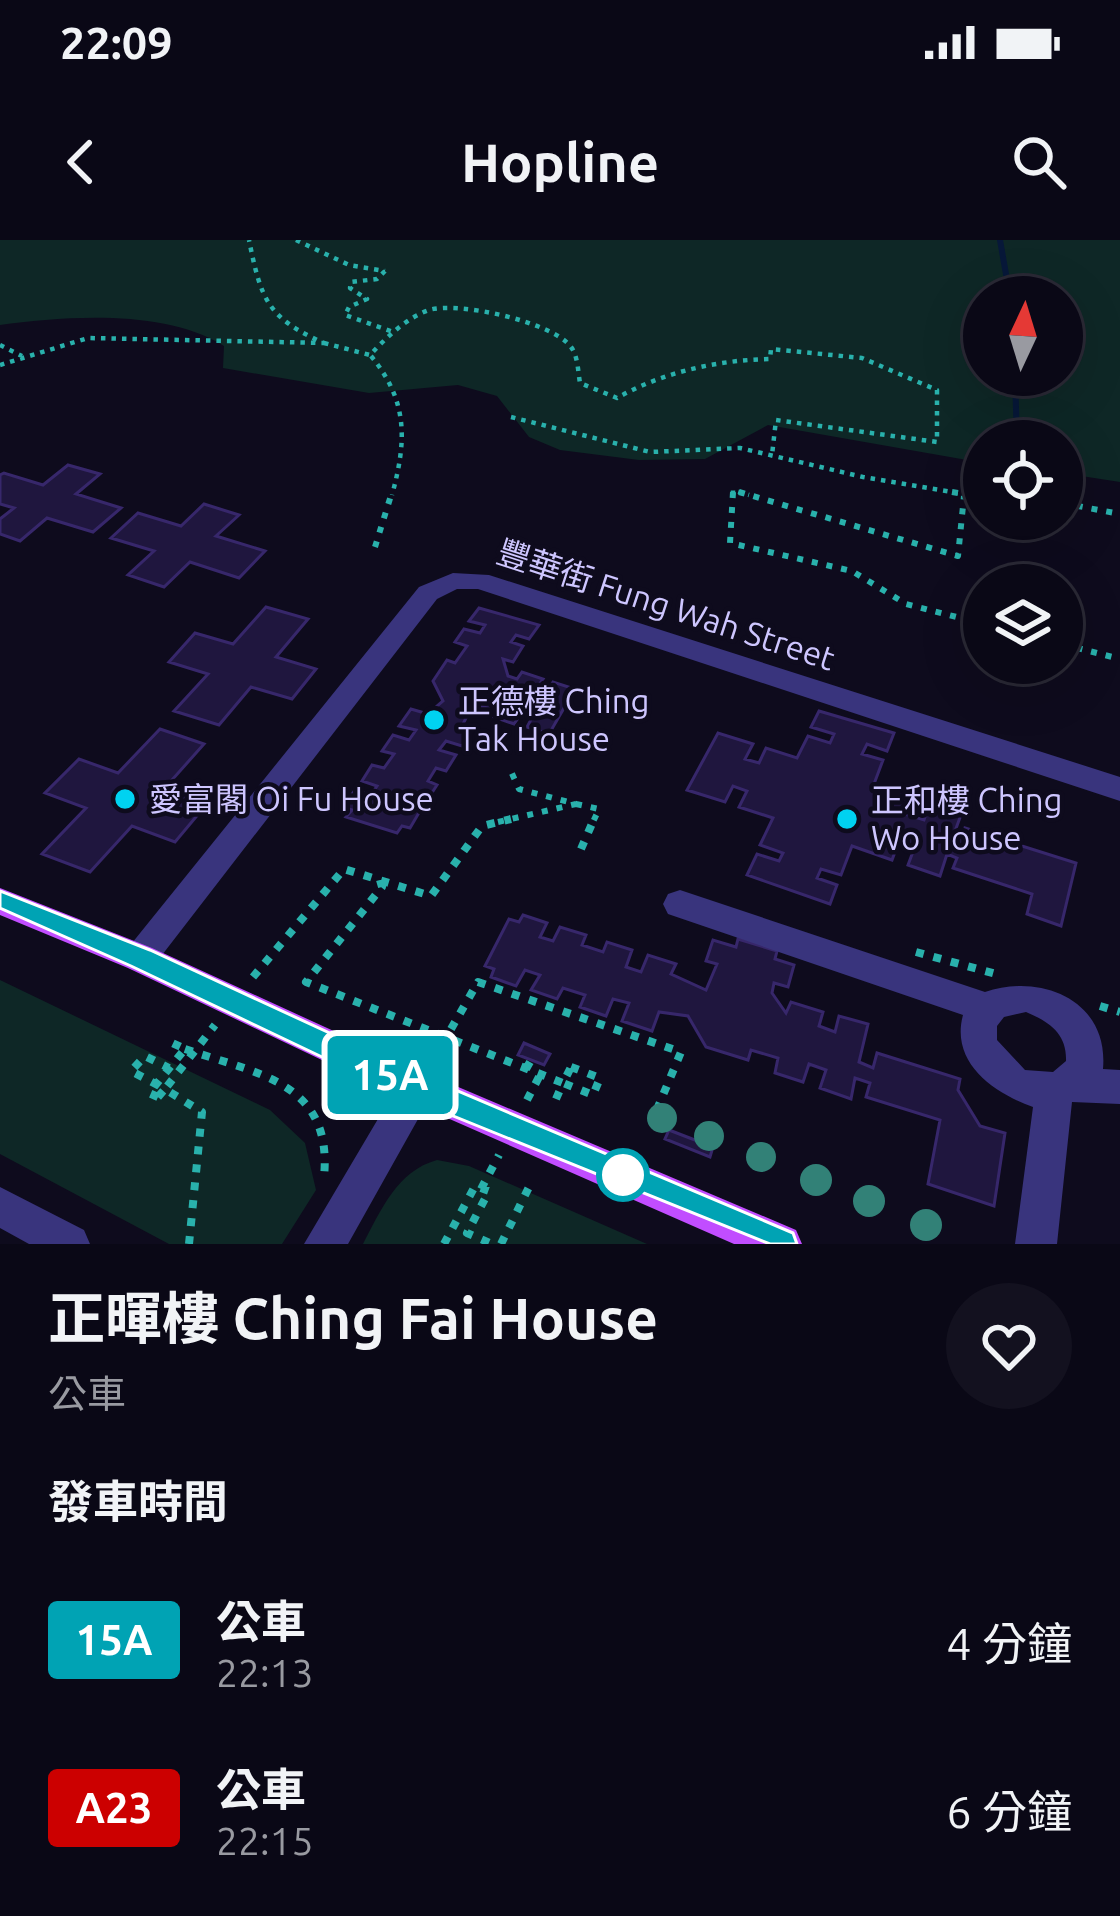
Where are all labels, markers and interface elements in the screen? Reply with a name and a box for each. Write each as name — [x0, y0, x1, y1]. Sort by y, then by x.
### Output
text: 22:09 — [60, 17, 173, 68]
icon: back — [48, 129, 114, 195]
icon: search — [1006, 129, 1072, 195]
text: Hopline — [461, 132, 659, 192]
north arrow — [963, 276, 1083, 396]
map controls — [963, 276, 1083, 684]
button: locate — [963, 420, 1083, 540]
street label: 豐華街 Fung Wah Street — [493, 532, 840, 677]
button: layers — [963, 564, 1083, 684]
place label: 正德樓 Ching Tak House — [458, 682, 649, 757]
marker: 正德樓 Ching Tak House — [421, 707, 447, 733]
place label: 愛富閣 Oi Fu House — [149, 780, 434, 817]
place label: 正和樓 Ching Wo House — [871, 781, 1062, 856]
marker: 愛富閣 Oi Fu House — [112, 786, 138, 812]
marker: 正和樓 Ching Wo House — [834, 806, 860, 832]
line badge: 15A — [321, 1036, 459, 1114]
text: 15A — [352, 1051, 428, 1098]
unlabelled marker — [598, 1150, 648, 1200]
button: heart — [946, 1283, 1072, 1409]
text: 正暉樓 Ching Fai House — [48, 1286, 658, 1350]
text: 公車 — [48, 1372, 126, 1415]
text: 發車時間 — [48, 1476, 228, 1527]
text: 公車 — [216, 1596, 306, 1647]
text: 15A — [76, 1616, 152, 1663]
text: 4 分鐘 — [946, 1618, 1072, 1669]
text: 22:13 — [216, 1651, 314, 1694]
text: 公車 — [216, 1764, 306, 1815]
text: A23 — [76, 1784, 152, 1831]
text: 6 分鐘 — [946, 1786, 1072, 1837]
text: 22:15 — [216, 1819, 314, 1862]

